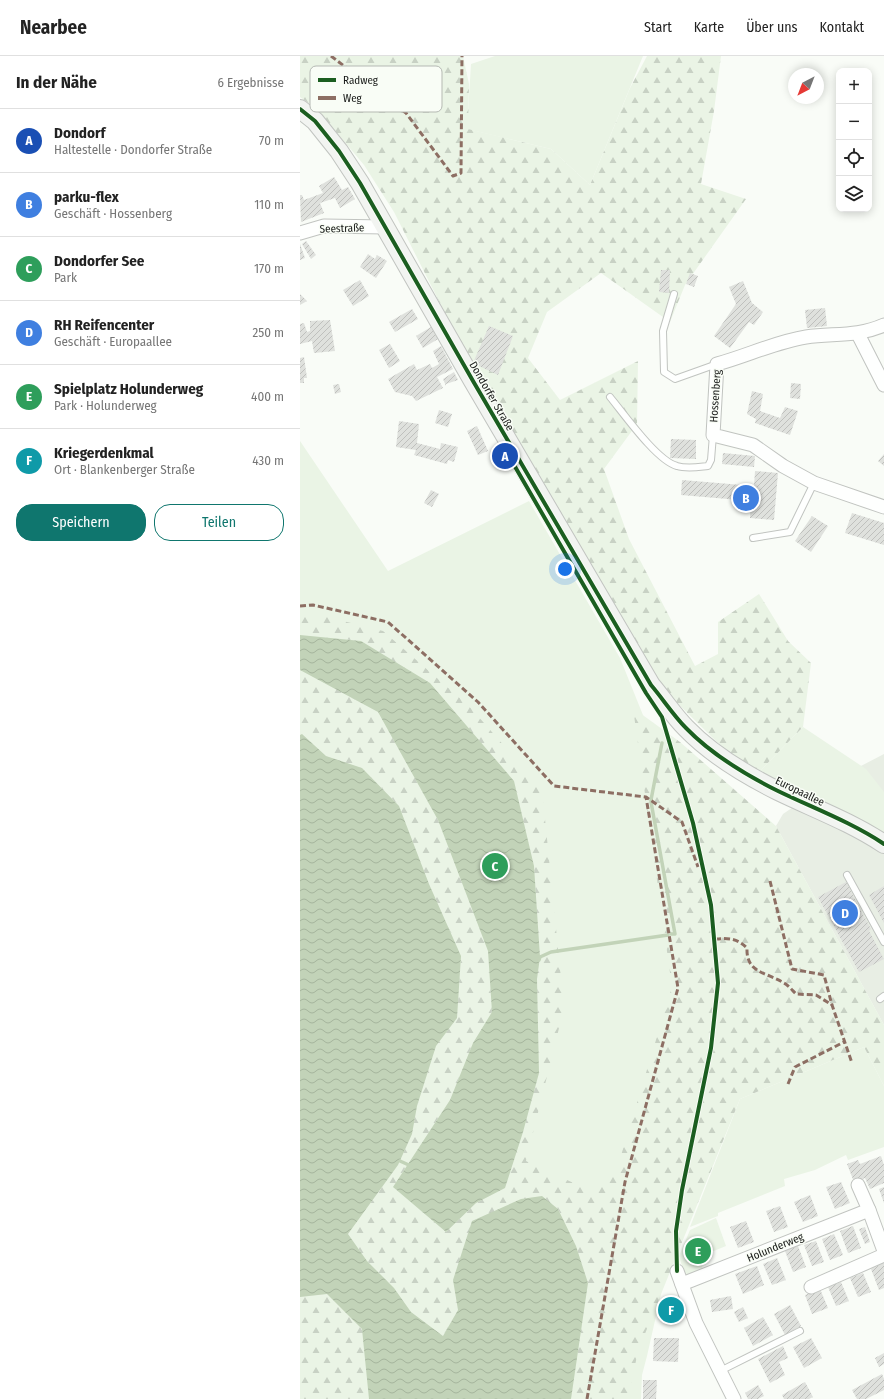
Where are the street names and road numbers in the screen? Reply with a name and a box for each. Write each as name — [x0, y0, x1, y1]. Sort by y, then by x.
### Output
street label: Seestraße — [319, 221, 365, 236]
street label: Dondorfer Straße — [466, 359, 517, 433]
street label: Hossenberg — [707, 368, 724, 423]
street label: Europaallee — [773, 774, 826, 809]
street label: Holunderweg — [745, 1230, 806, 1265]

